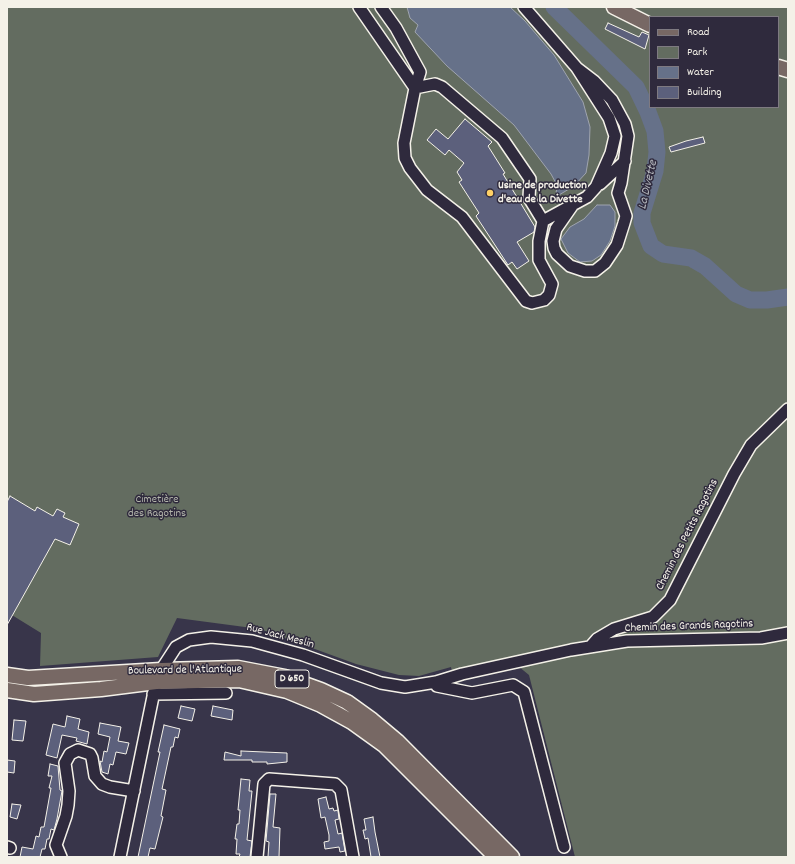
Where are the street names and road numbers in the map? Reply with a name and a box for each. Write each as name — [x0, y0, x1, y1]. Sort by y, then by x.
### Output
street label: Chemin des Petits Ragotins — [654, 477, 722, 593]
street label: Chemin des Grands Ragotins — [625, 618, 753, 636]
street label: Rue Jack Meslin — [245, 621, 315, 653]
street label: Boulevard de l'Atlantique — [128, 663, 242, 679]
road number: D 650 — [275, 670, 309, 688]

